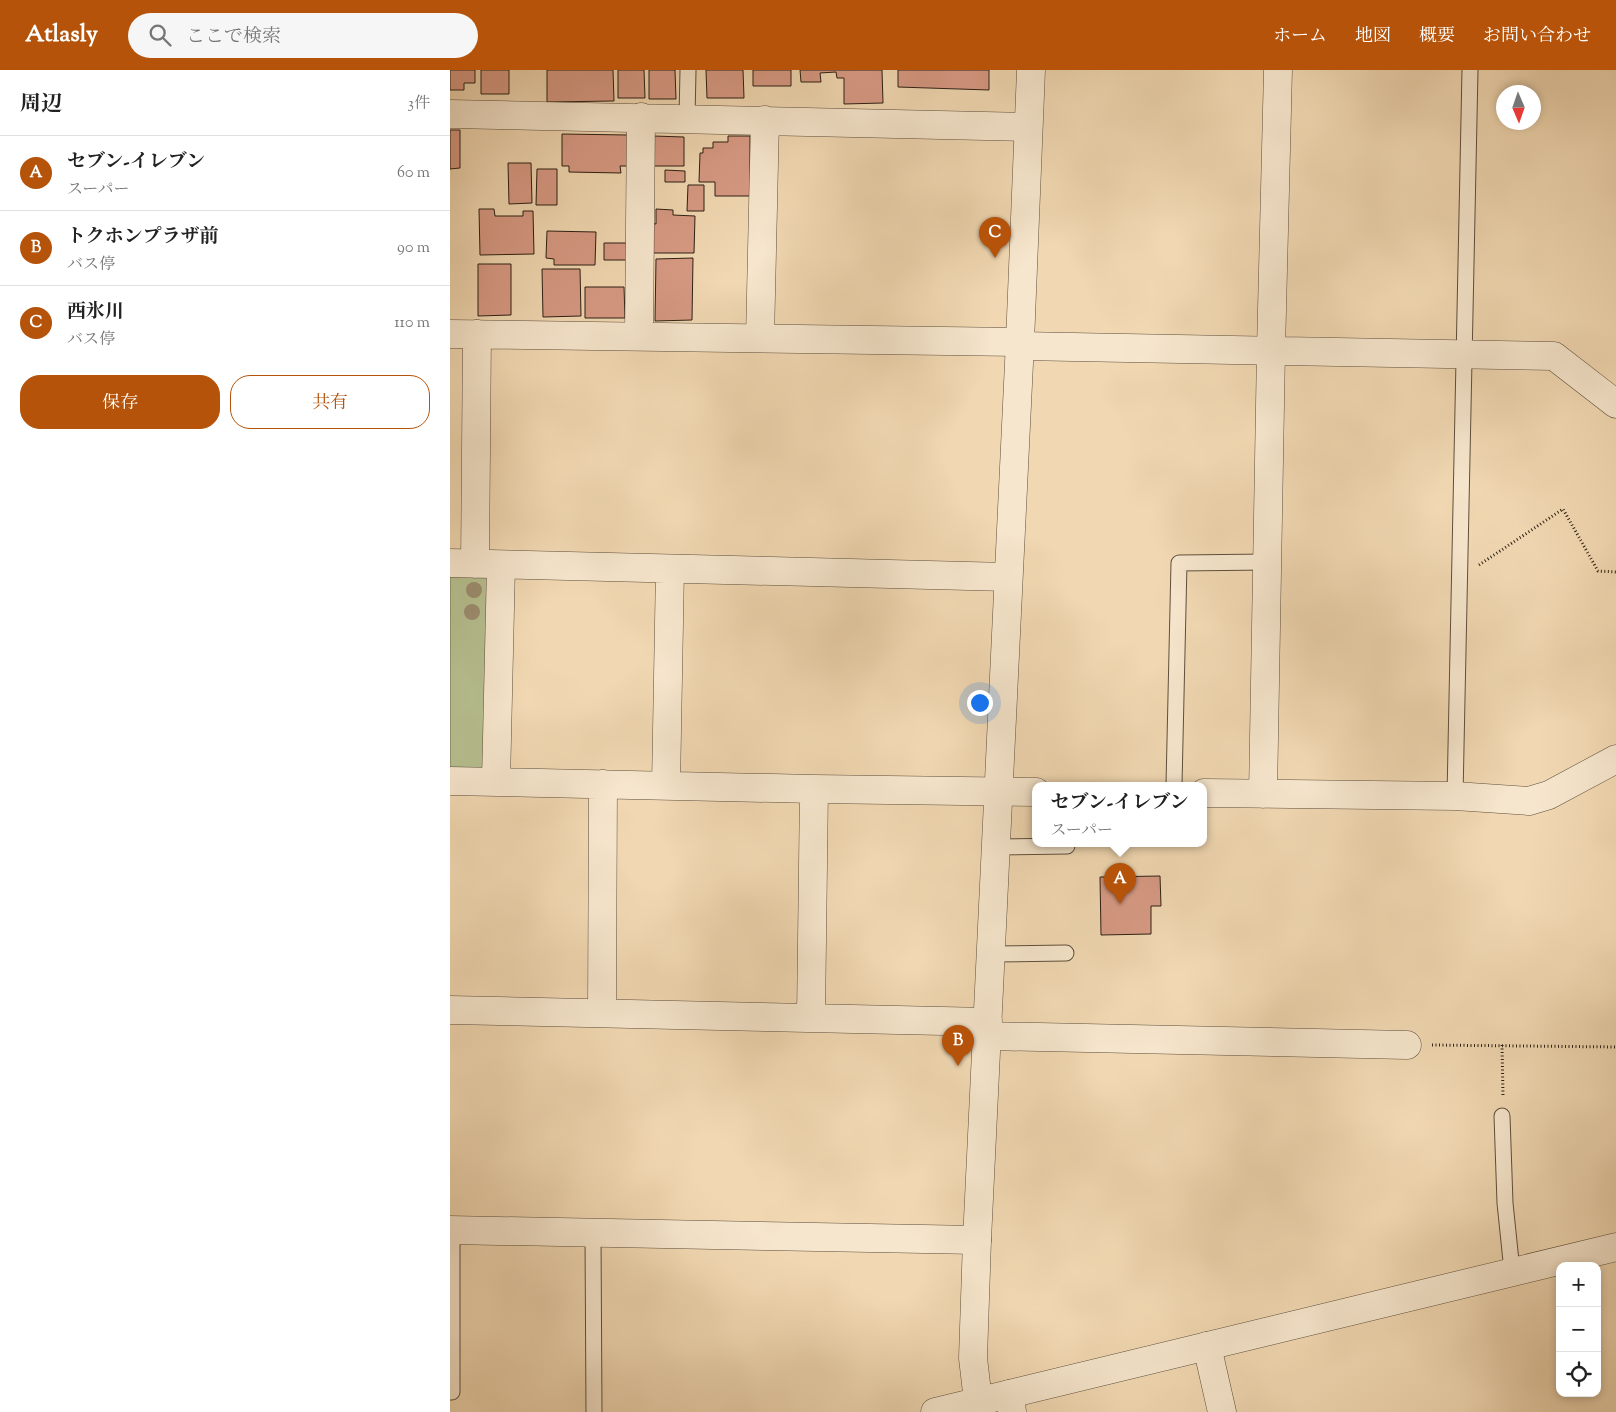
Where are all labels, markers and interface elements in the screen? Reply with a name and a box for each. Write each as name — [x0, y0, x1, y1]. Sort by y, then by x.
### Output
search box — [128, 13, 478, 58]
text: Atlasly — [25, 18, 98, 52]
icon: search — [146, 21, 174, 49]
text: ここで検索 — [186, 24, 281, 51]
text: ホーム — [1273, 24, 1327, 50]
text: 地図 — [1355, 24, 1391, 50]
text: 概要 — [1419, 24, 1455, 50]
text: お問い合わせ — [1483, 24, 1591, 50]
north arrow — [1496, 85, 1541, 130]
text: 周辺 — [20, 90, 62, 120]
text: 3件 — [408, 93, 430, 116]
text: セブン-イレブン — [67, 149, 205, 176]
text: A — [30, 162, 43, 185]
text: 60 m — [397, 162, 430, 185]
text: スーパー — [67, 179, 129, 202]
pin: C — [979, 217, 1011, 258]
text: トクホンプラザ前 — [67, 224, 219, 251]
text: B — [31, 237, 41, 260]
text: 90 m — [397, 237, 430, 260]
text: バス停 — [67, 254, 115, 277]
text: 西氷川 — [67, 299, 124, 326]
text: C — [30, 312, 42, 335]
text: 110 m — [394, 312, 430, 335]
text: バス停 — [67, 329, 115, 352]
button: 保存 — [20, 375, 220, 429]
button: 共有 — [230, 375, 430, 429]
your location — [967, 690, 993, 716]
popup — [1032, 782, 1207, 847]
text: セブン-イレブン — [1051, 790, 1188, 817]
text: スーパー — [1051, 820, 1113, 843]
pin: A — [1104, 863, 1136, 904]
pin: B — [942, 1025, 974, 1066]
map controls — [1556, 1262, 1601, 1397]
button: + — [1556, 1262, 1601, 1307]
button: − — [1556, 1307, 1601, 1352]
button: locate — [1556, 1352, 1601, 1397]

